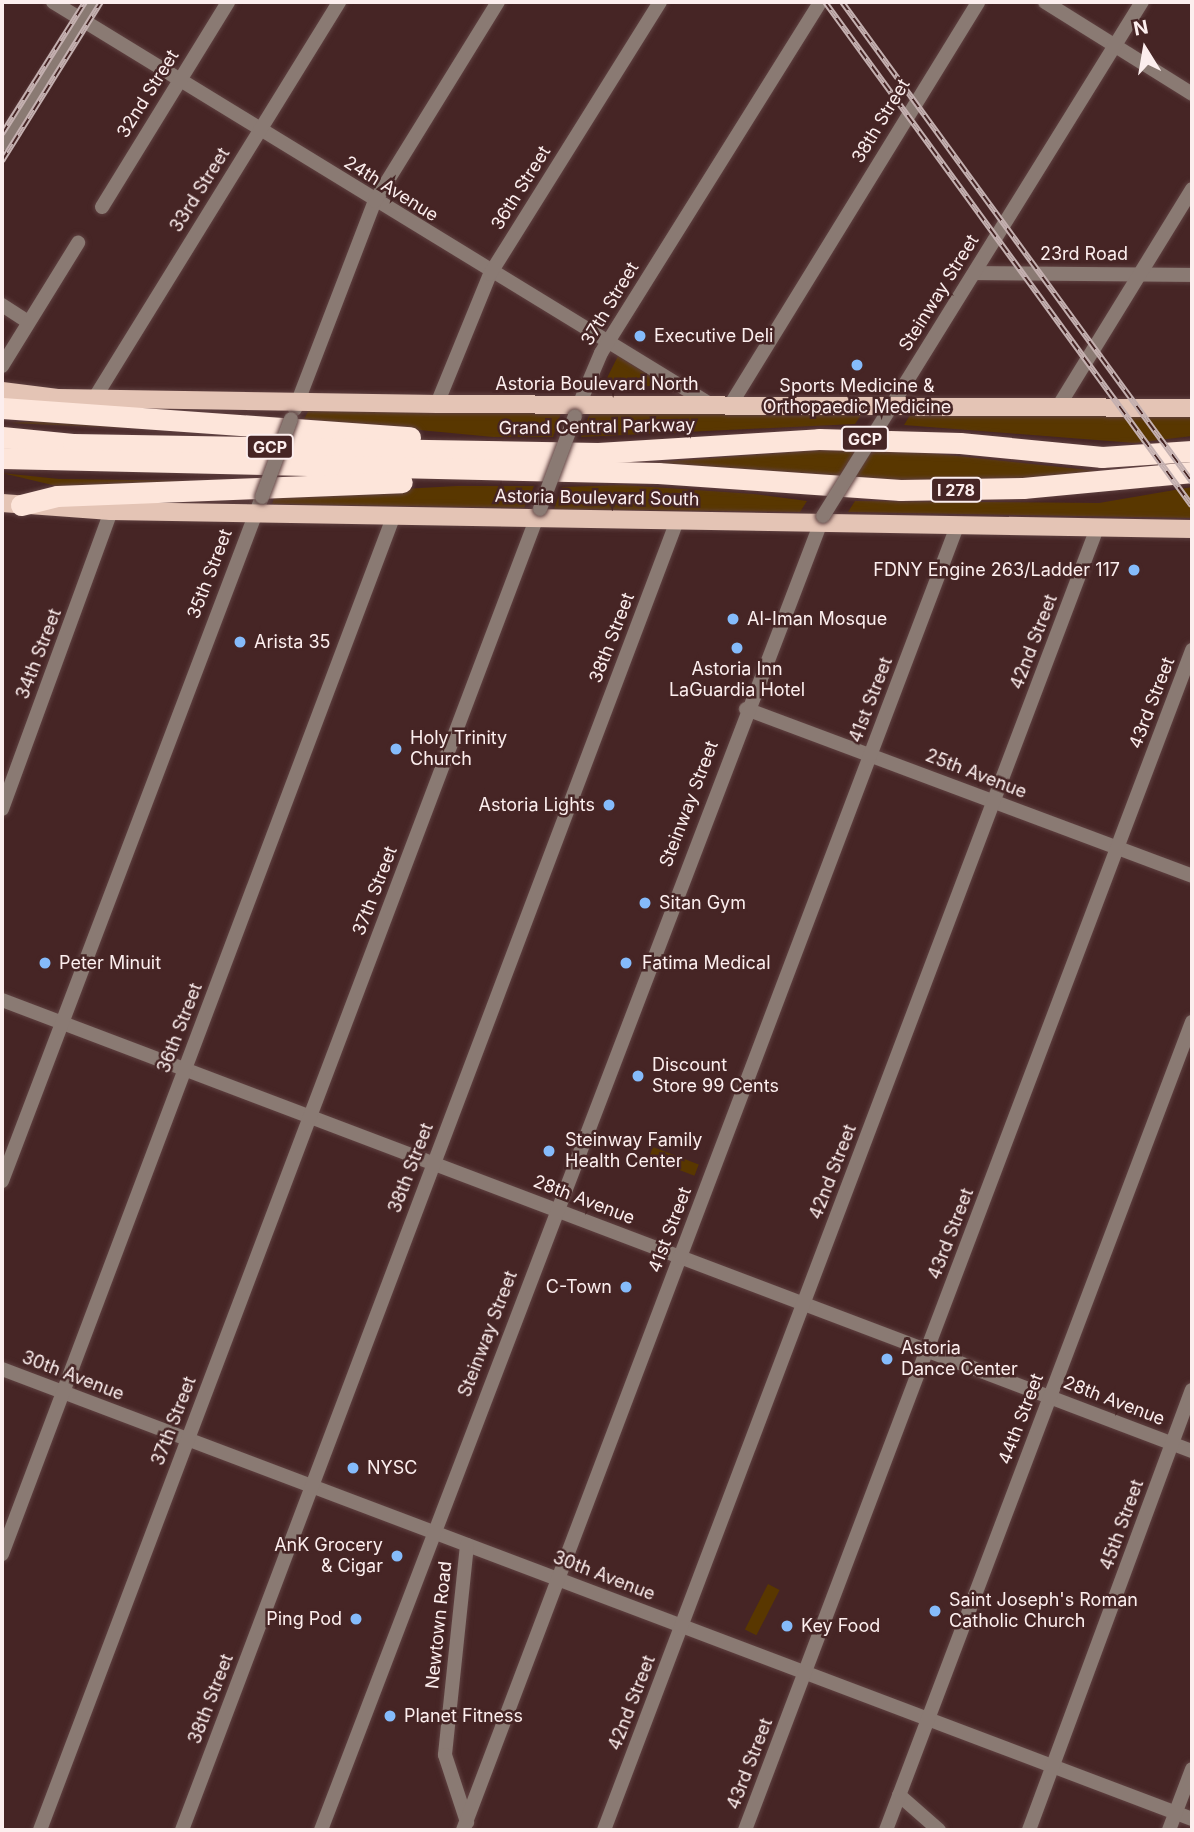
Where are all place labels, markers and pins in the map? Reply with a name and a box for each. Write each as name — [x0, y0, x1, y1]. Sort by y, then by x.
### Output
place label: Executive Deli — [654, 325, 773, 347]
marker: Executive Deli — [632, 328, 648, 344]
marker: Sports Medicine & Orthopaedic Medicine — [849, 357, 865, 373]
place label: Sports Medicine & Orthopaedic Medicine — [763, 376, 951, 418]
place label: FDNY Engine 263/Ladder 117 — [873, 559, 1120, 581]
marker: FDNY Engine 263/Ladder 117 — [1126, 562, 1142, 578]
place label: Al-Iman Mosque — [747, 608, 887, 630]
marker: Al-Iman Mosque — [725, 611, 741, 627]
place label: Arista 35 — [254, 631, 331, 653]
marker: Arista 35 — [232, 634, 248, 650]
marker: Astoria Inn LaGuardia Hotel — [729, 640, 745, 656]
place label: Astoria Inn LaGuardia Hotel — [669, 659, 805, 702]
place label: Holy Trinity Church — [410, 728, 507, 770]
marker: Holy Trinity Church — [388, 741, 404, 757]
place label: Astoria Lights — [479, 794, 595, 816]
marker: Astoria Lights — [601, 797, 617, 813]
place label: Sitan Gym — [659, 892, 746, 914]
marker: Sitan Gym — [637, 895, 653, 911]
place label: Peter Minuit — [59, 952, 161, 974]
place label: Fatima Medical — [642, 952, 771, 974]
marker: Fatima Medical — [616, 953, 636, 973]
marker: Peter Minuit — [37, 955, 53, 971]
place label: Discount Store 99 Cents — [652, 1055, 779, 1098]
marker: Discount Store 99 Cents — [630, 1068, 646, 1084]
place label: Steinway Family Health Center — [565, 1130, 702, 1172]
marker: Steinway Family Health Center — [539, 1141, 559, 1161]
place label: C-Town — [546, 1276, 612, 1298]
marker: C-Town — [618, 1279, 634, 1295]
place label: Astoria Dance Center — [901, 1338, 1018, 1380]
marker: Astoria Dance Center — [879, 1351, 895, 1367]
place label: NYSC — [367, 1457, 417, 1479]
marker: NYSC — [345, 1460, 361, 1476]
place label: AnK Grocery & Cigar — [274, 1535, 383, 1578]
marker: AnK Grocery & Cigar — [389, 1548, 405, 1564]
place label: Saint Joseph's Roman Catholic Church — [949, 1590, 1138, 1632]
marker: Saint Joseph's Roman Catholic Church — [927, 1603, 943, 1619]
place label: Ping Pod — [266, 1608, 342, 1630]
marker: Ping Pod — [348, 1611, 364, 1627]
place label: Key Food — [801, 1615, 880, 1637]
marker: Key Food — [779, 1618, 795, 1634]
place label: Planet Fitness — [404, 1705, 523, 1727]
marker: Planet Fitness — [382, 1708, 398, 1724]

